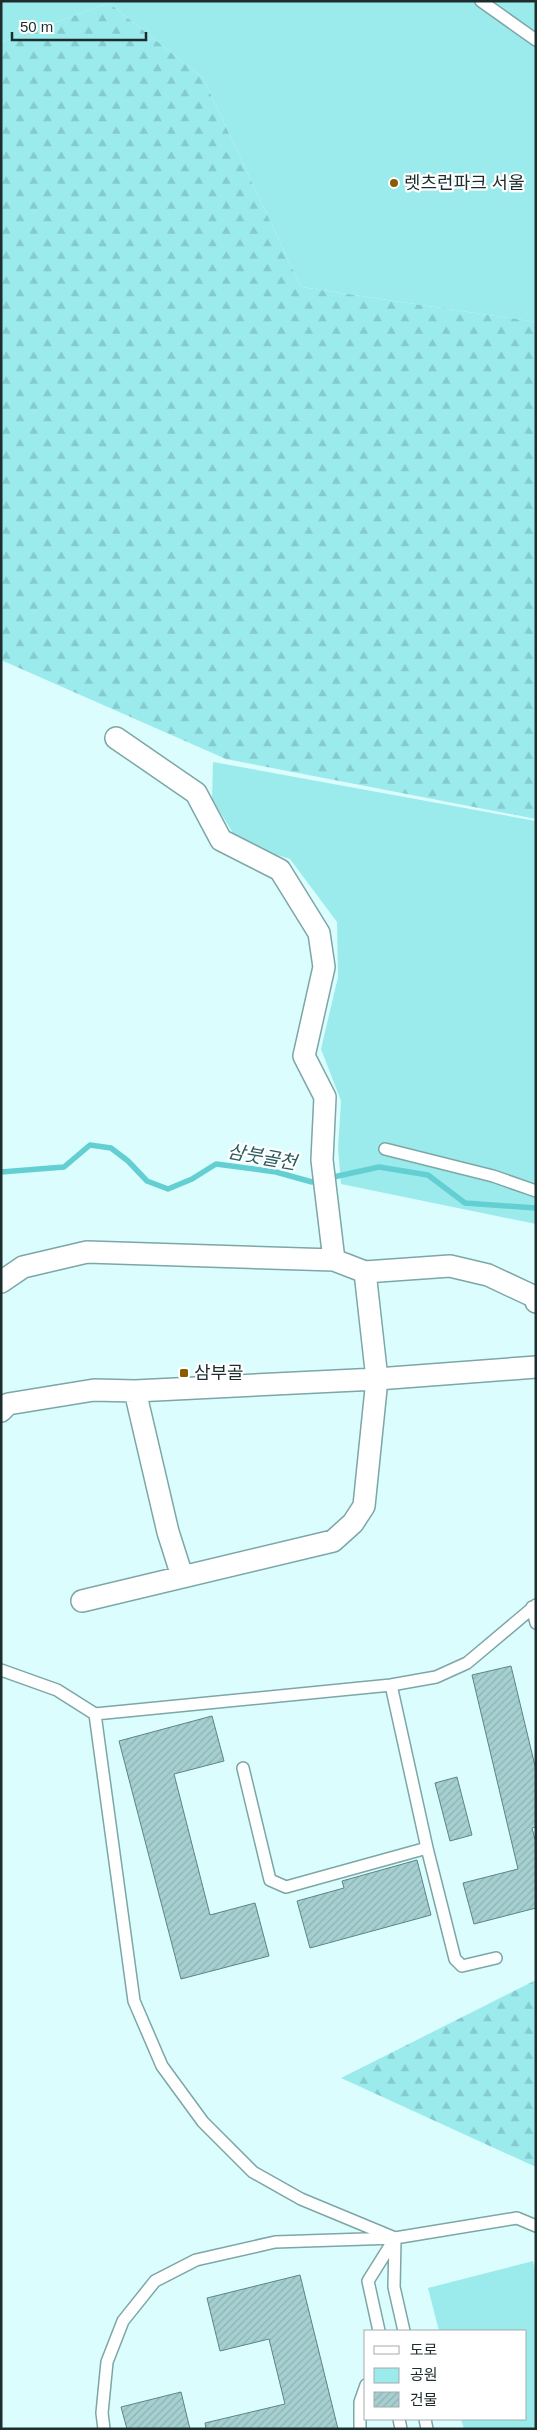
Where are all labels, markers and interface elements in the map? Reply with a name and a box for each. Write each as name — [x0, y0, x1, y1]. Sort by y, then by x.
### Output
scale bar — [12, 10, 146, 42]
text: 50 m — [20, 18, 53, 35]
place label: 렛츠런파크 서울 — [404, 173, 525, 193]
marker: 렛츠런파크 서울 — [388, 177, 400, 189]
water label: 삼붓골천 — [226, 1141, 300, 1174]
place label: 삼부골 — [194, 1363, 244, 1383]
marker: 삼부골 — [178, 1367, 190, 1379]
legend — [364, 2330, 527, 2420]
text: 도로 — [410, 2341, 438, 2358]
text: 공원 — [410, 2366, 438, 2383]
text: 건물 — [410, 2391, 438, 2408]

